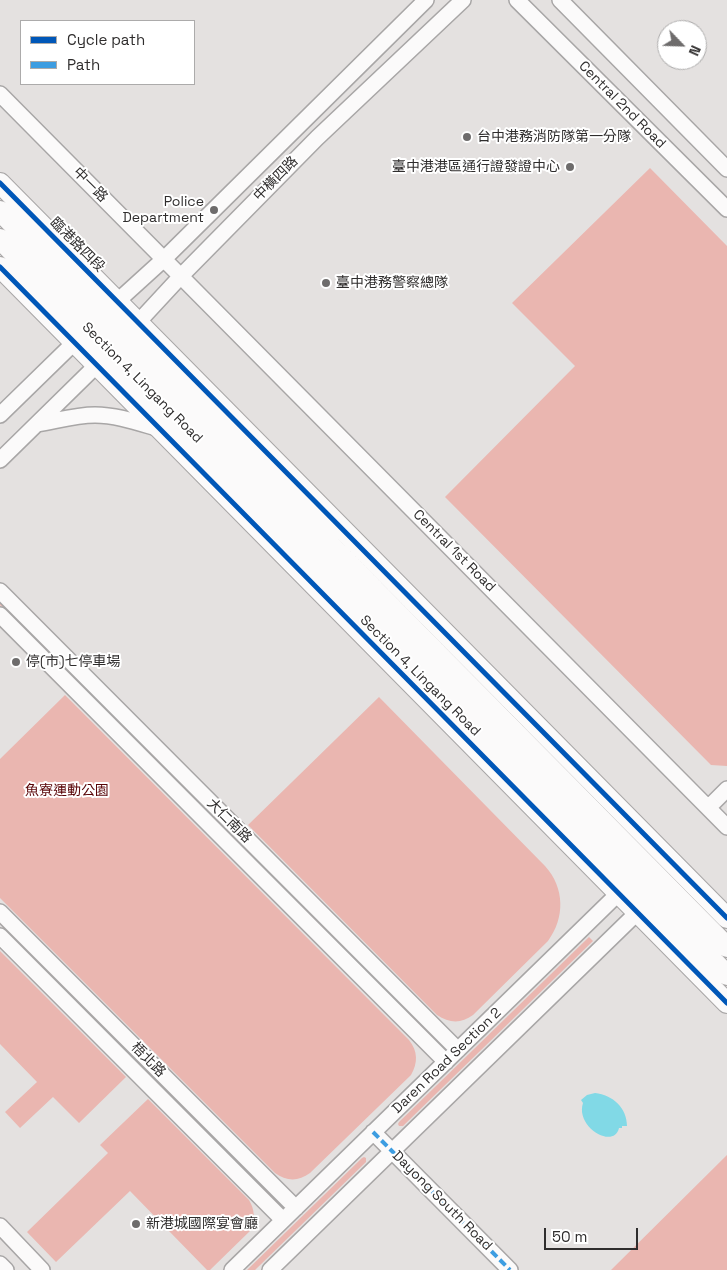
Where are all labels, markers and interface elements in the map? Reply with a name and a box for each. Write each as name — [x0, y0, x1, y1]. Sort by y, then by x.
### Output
legend — [20, 20, 195, 85]
north arrow — [657, 20, 707, 70]
text: Cycle path — [67, 30, 145, 49]
text: N — [685, 43, 705, 59]
text: Path — [67, 55, 100, 74]
street label: Central 2nd Road — [575, 58, 669, 152]
place label: 台中港務消防隊第一分隊 — [477, 129, 631, 145]
marker: 台中港務消防隊第一分隊 — [461, 131, 473, 143]
street label: 中橫四路 — [250, 153, 302, 205]
place label: 臺中港港區通行證發證中心 — [392, 159, 560, 175]
marker: 臺中港港區通行證發證中心 — [564, 161, 576, 173]
street label: 中一路 — [69, 164, 111, 206]
place label: Police Department — [122, 194, 204, 226]
marker: Police Department — [208, 204, 220, 216]
street label: 臨港路四段 — [46, 214, 108, 276]
place label: 臺中港務警察總隊 — [336, 275, 448, 291]
marker: 臺中港務警察總隊 — [320, 277, 332, 289]
street label: Section 4, Lingang Road — [78, 319, 206, 447]
street label: Central 1st Road — [409, 506, 499, 596]
street label: Section 4, Lingang Road — [356, 612, 484, 740]
place label: 停(市)七停車場 — [26, 654, 121, 670]
marker: 停(市)七停車場 — [10, 656, 22, 668]
park label: 魚寮運動公園 — [25, 783, 109, 799]
street label: 大仁南路 — [203, 795, 255, 847]
street label: Daren Road Section 2 — [389, 1005, 505, 1117]
street label: 梧北路 — [127, 1039, 169, 1081]
street label: Dayong South Road — [389, 1148, 495, 1254]
place label: 新港城國際宴會廳 — [146, 1216, 258, 1232]
marker: 新港城國際宴會廳 — [130, 1218, 142, 1230]
scale bar — [547, 1218, 641, 1250]
text: 50 m — [552, 1227, 587, 1246]

